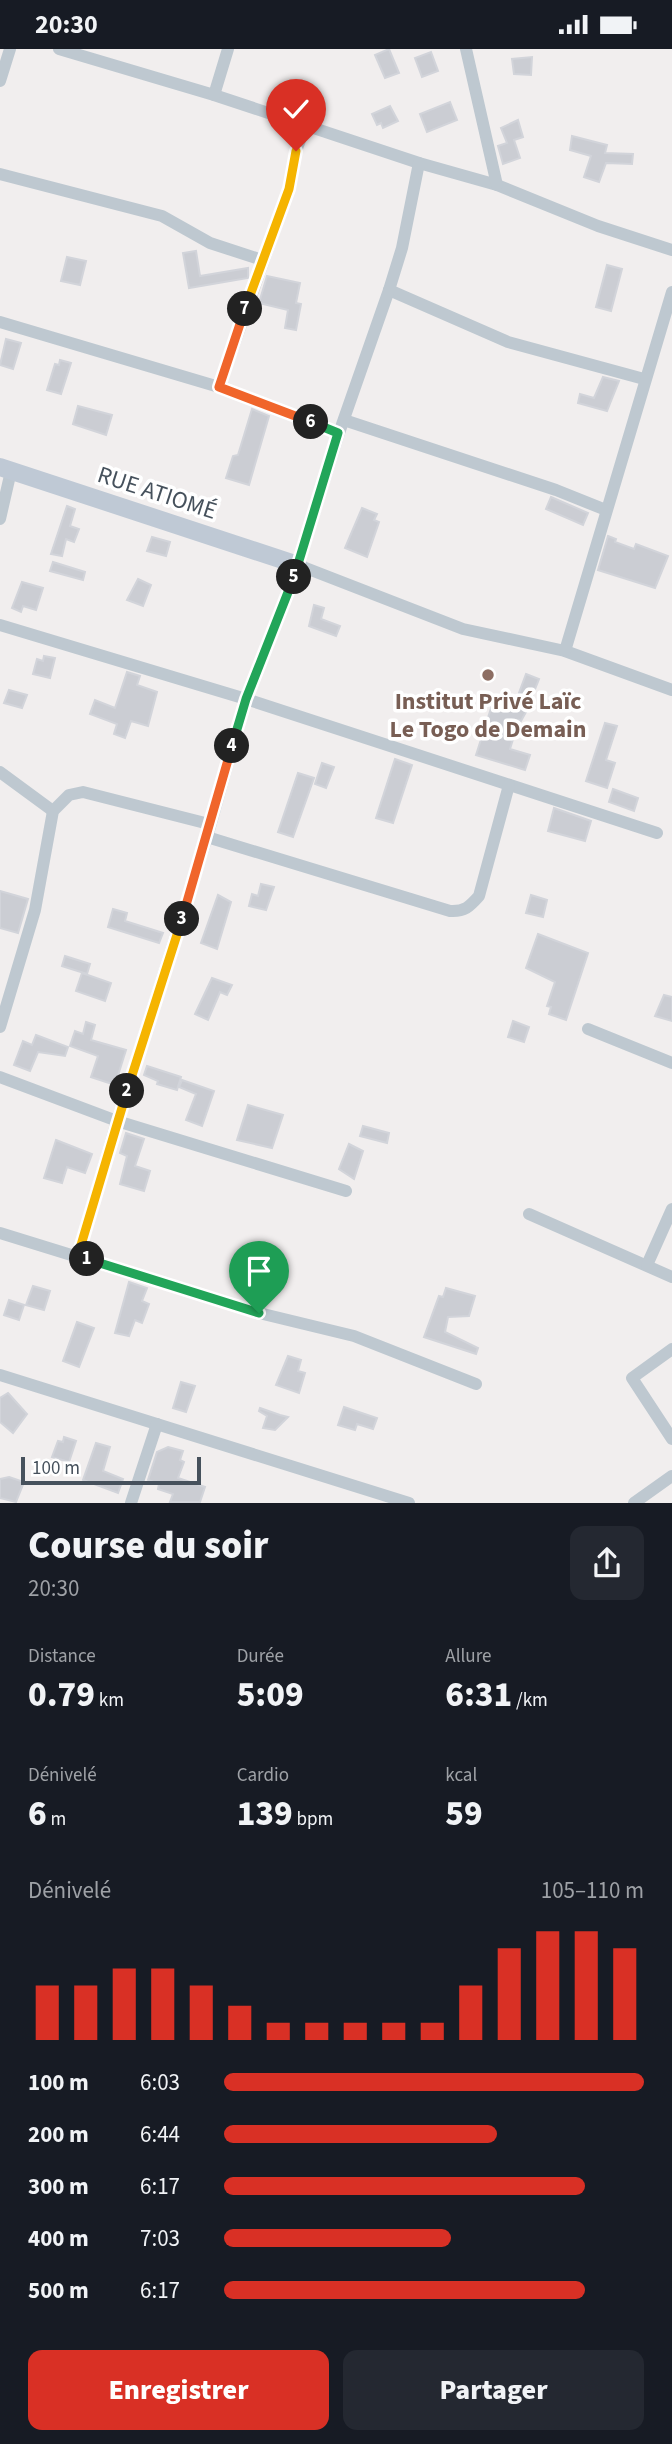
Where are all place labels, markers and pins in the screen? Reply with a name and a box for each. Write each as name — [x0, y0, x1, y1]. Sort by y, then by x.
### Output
pin — [266, 79, 326, 151]
pin: 7 — [228, 292, 262, 327]
pin: 6 — [294, 405, 328, 439]
pin: 5 — [276, 559, 312, 595]
marker: Institut Privé Laïc Le Togo de Demain — [480, 667, 496, 683]
place label: Institut Privé Laïc Le Togo de Demain — [390, 684, 586, 747]
pin: 4 — [215, 729, 250, 763]
pin: 3 — [164, 901, 200, 937]
pin: 2 — [110, 1073, 144, 1109]
pin: 1 — [70, 1241, 104, 1277]
pin — [229, 1241, 289, 1313]

